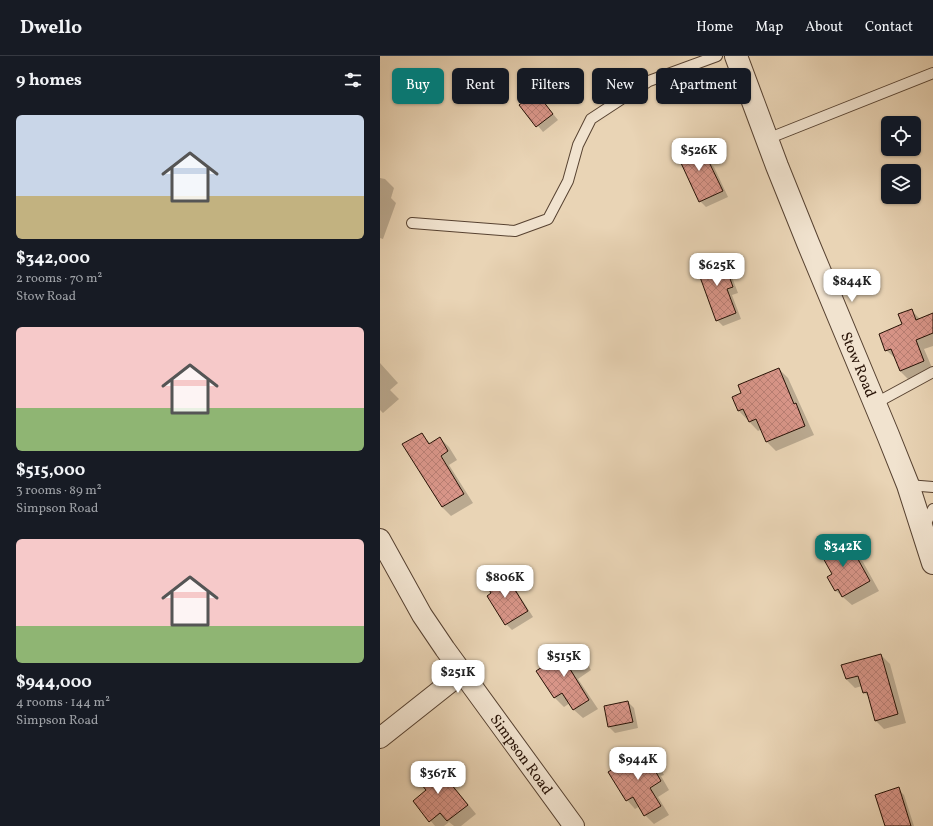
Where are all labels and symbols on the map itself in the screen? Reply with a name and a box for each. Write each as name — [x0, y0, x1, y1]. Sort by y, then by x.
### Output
pin: $526K — [671, 138, 727, 172]
pin: $625K — [689, 253, 745, 287]
pin: $844K — [824, 269, 880, 303]
street label: Stow Road — [834, 329, 880, 401]
pin: $342K — [815, 534, 871, 568]
pin: $806K — [477, 565, 533, 599]
pin: $515K — [536, 644, 592, 678]
pin: $251K — [430, 660, 486, 694]
street label: Simpson Road — [484, 710, 557, 800]
pin: $944K — [610, 747, 666, 781]
pin: $367K — [410, 761, 466, 795]

